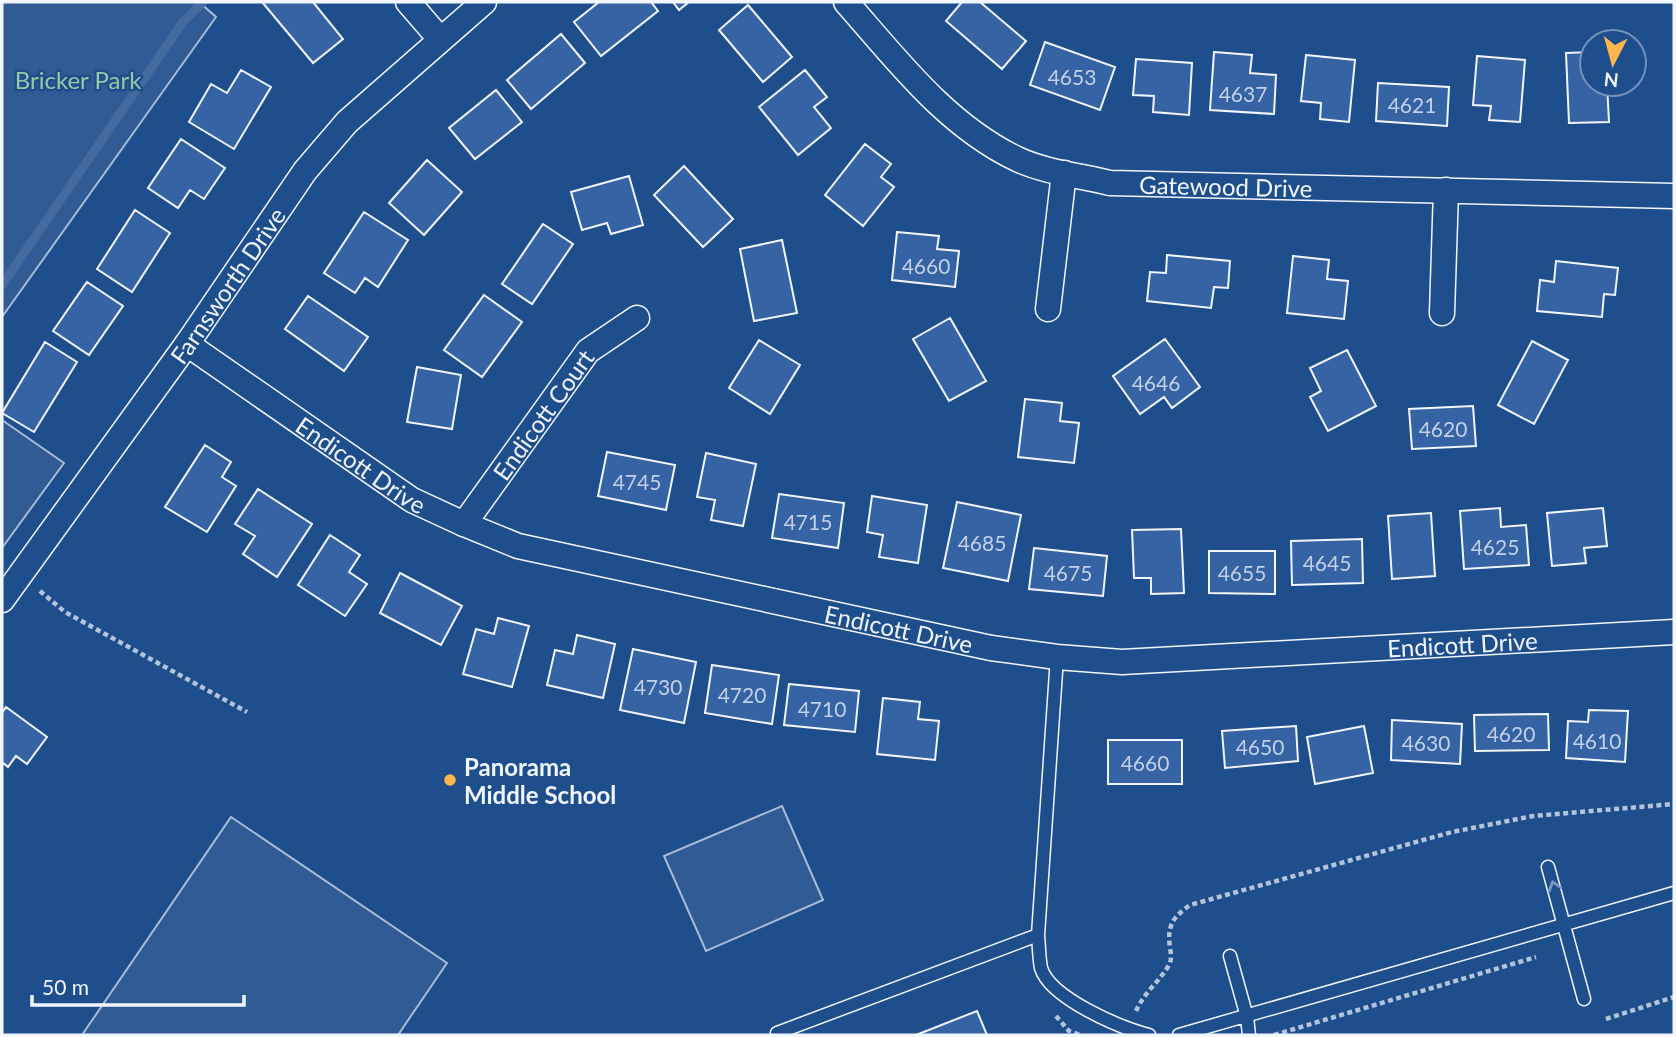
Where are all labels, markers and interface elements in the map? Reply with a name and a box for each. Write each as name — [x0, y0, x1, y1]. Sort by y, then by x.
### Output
north arrow — [1578, 28, 1648, 98]
house number: 4653 — [1048, 64, 1096, 89]
park label: Bricker Park — [15, 65, 142, 94]
text: N — [1603, 68, 1620, 93]
house number: 4637 — [1219, 81, 1267, 106]
house number: 4621 — [1388, 92, 1436, 117]
street label: Gatewood Drive — [1139, 169, 1313, 202]
street label: Farnsworth Drive — [163, 202, 291, 369]
house number: 4660 — [902, 253, 950, 278]
street label: Endicott Court — [486, 343, 599, 485]
house number: 4646 — [1132, 370, 1180, 395]
street label: Endicott Drive — [291, 410, 430, 519]
house number: 4620 — [1419, 416, 1467, 441]
house number: 4745 — [613, 469, 661, 494]
house number: 4715 — [784, 509, 832, 534]
house number: 4685 — [958, 530, 1006, 555]
house number: 4625 — [1471, 534, 1519, 559]
house number: 4645 — [1303, 550, 1351, 575]
house number: 4675 — [1044, 560, 1092, 585]
house number: 4655 — [1218, 560, 1266, 585]
street label: Endicott Drive — [822, 598, 976, 658]
street label: Endicott Drive — [1386, 625, 1538, 662]
house number: 4730 — [634, 674, 682, 699]
house number: 4720 — [718, 682, 766, 707]
house number: 4710 — [798, 696, 846, 721]
house number: 4620 — [1487, 721, 1535, 746]
house number: 4610 — [1573, 728, 1621, 753]
house number: 4630 — [1402, 730, 1450, 755]
house number: 4650 — [1236, 734, 1284, 759]
house number: 4660 — [1121, 750, 1169, 775]
place label: Panorama Middle School — [464, 752, 616, 809]
marker: Panorama Middle School — [442, 772, 458, 788]
one-way arrow — [1547, 880, 1562, 892]
scale bar — [32, 964, 243, 1008]
text: 50 m — [42, 974, 89, 999]

